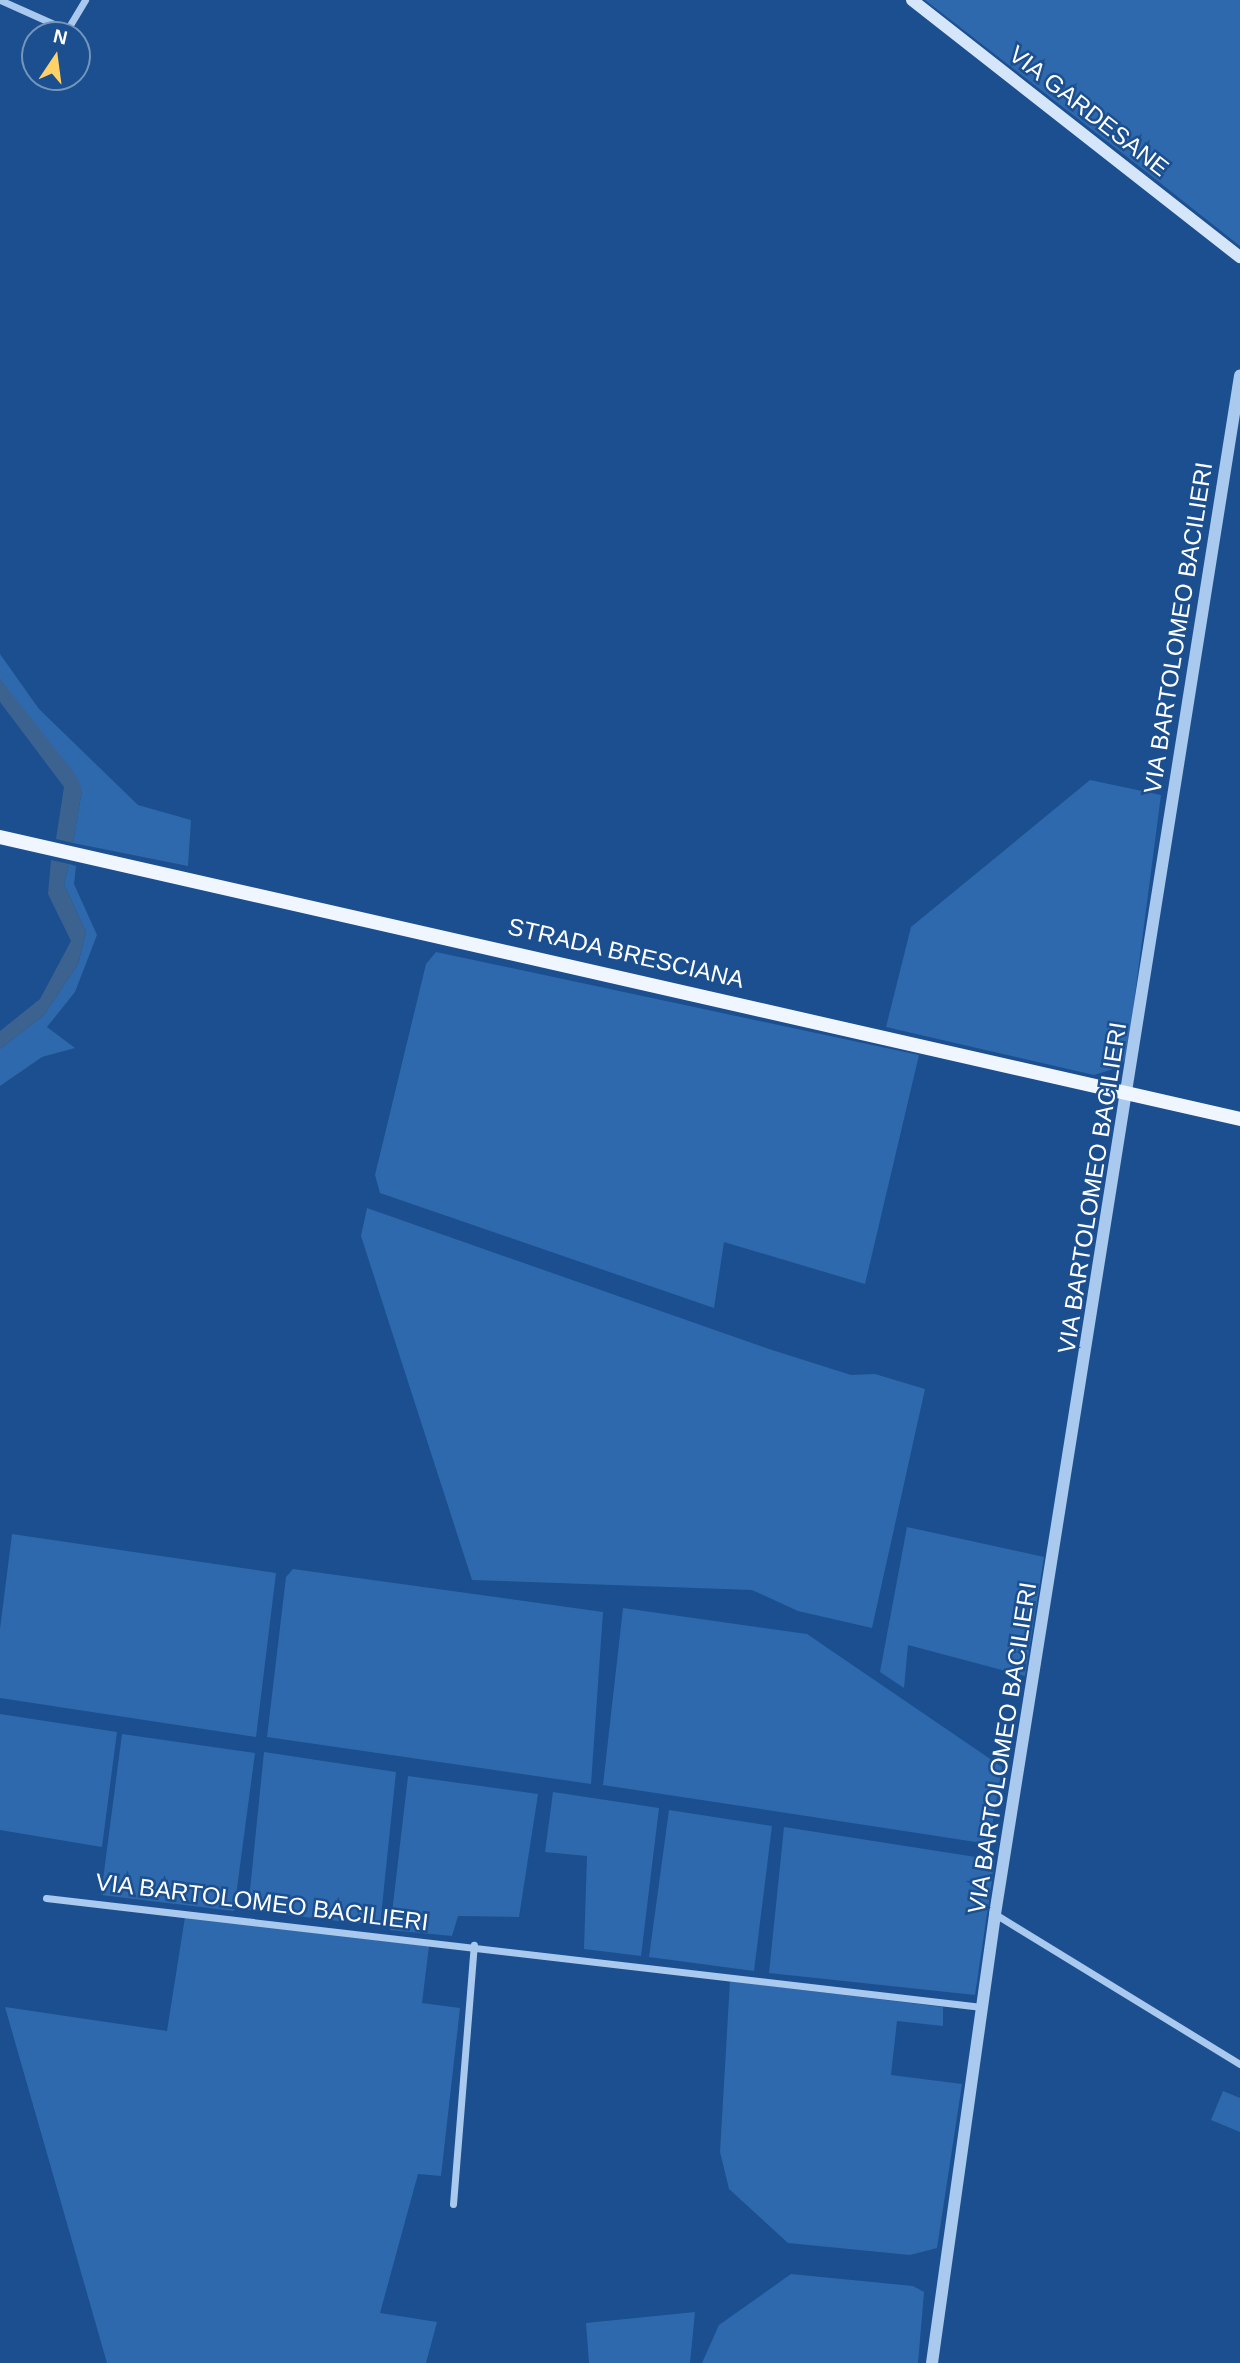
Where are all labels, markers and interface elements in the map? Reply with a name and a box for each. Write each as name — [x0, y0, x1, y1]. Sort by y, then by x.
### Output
north arrow — [21, 21, 91, 91]
text: N — [51, 25, 69, 49]
street label: VIA GARDESANE — [1003, 39, 1175, 183]
street label: VIA BARTOLOMEO BACILIERI — [1137, 460, 1219, 796]
street label: STRADA BRESCIANA — [505, 912, 747, 994]
street label: VIA BARTOLOMEO BACILIERI — [1051, 1020, 1133, 1356]
street label: VIA BARTOLOMEO BACILIERI — [961, 1580, 1043, 1916]
street label: VIA BARTOLOMEO BACILIERI — [93, 1867, 431, 1937]

